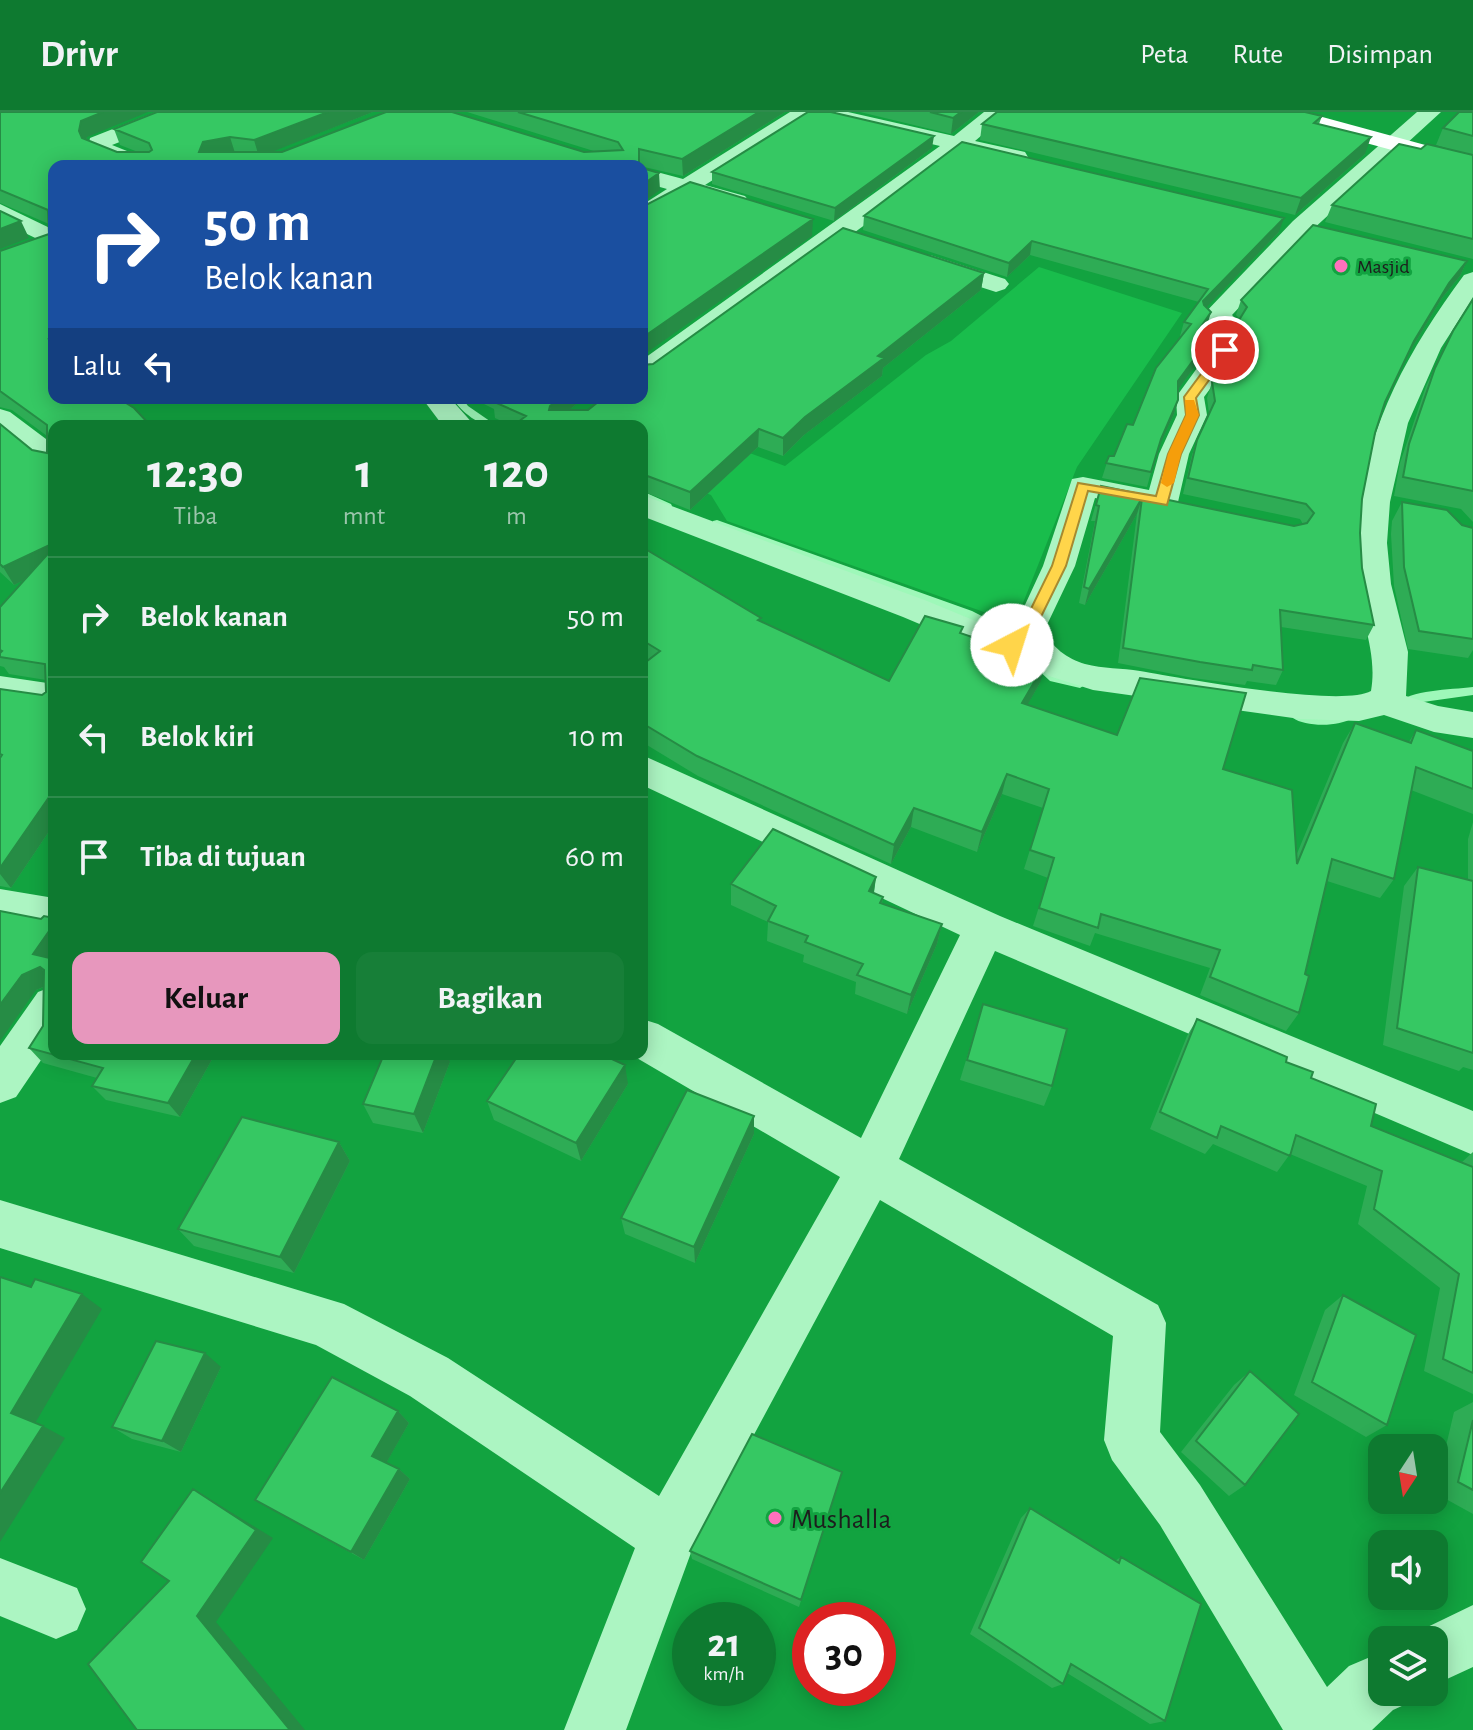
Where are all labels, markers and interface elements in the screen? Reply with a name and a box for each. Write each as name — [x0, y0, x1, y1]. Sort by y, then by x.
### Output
text: Drivr — [40, 36, 118, 74]
text: Peta — [1140, 41, 1189, 69]
text: Rute — [1233, 41, 1283, 69]
text: Disimpan — [1327, 41, 1433, 69]
icon: right — [72, 192, 176, 296]
text: 50 m — [204, 195, 311, 251]
marker: Masjid — [1332, 257, 1350, 275]
place label: Masjid — [1357, 257, 1410, 277]
text: Belok kanan — [204, 260, 374, 296]
pin — [1191, 316, 1259, 384]
icon: arrive — [1203, 328, 1247, 372]
icon: left — [137, 344, 181, 388]
text: Lalu — [72, 351, 121, 381]
text: 12:30 — [147, 449, 244, 497]
text: 1 — [355, 449, 372, 497]
text: 120 — [484, 449, 549, 497]
text: Tiba — [173, 503, 218, 529]
text: mnt — [343, 503, 385, 529]
text: m — [506, 503, 527, 529]
icon: right — [72, 595, 116, 639]
text: Belok kanan — [140, 602, 288, 632]
text: 50 m — [567, 602, 624, 632]
position arrow — [970, 603, 1054, 687]
icon: left — [72, 715, 116, 759]
text: Belok kiri — [140, 722, 254, 752]
text: 10 m — [569, 722, 624, 752]
icon: arrive — [72, 835, 116, 879]
text: Tiba di tujuan — [140, 842, 306, 872]
text: 60 m — [565, 842, 624, 872]
button: Keluar — [72, 952, 340, 1044]
button: Bagikan — [356, 952, 624, 1044]
north arrow — [1368, 1434, 1448, 1514]
map controls — [1368, 1434, 1448, 1706]
place label: Mushalla — [791, 1506, 892, 1534]
marker: Mushalla — [766, 1509, 784, 1527]
button: sound — [1368, 1530, 1448, 1610]
speed limit sign: 30 — [792, 1602, 896, 1706]
text: 21 — [707, 1624, 741, 1664]
button: layers — [1368, 1626, 1448, 1706]
text: km/h — [703, 1664, 745, 1684]

